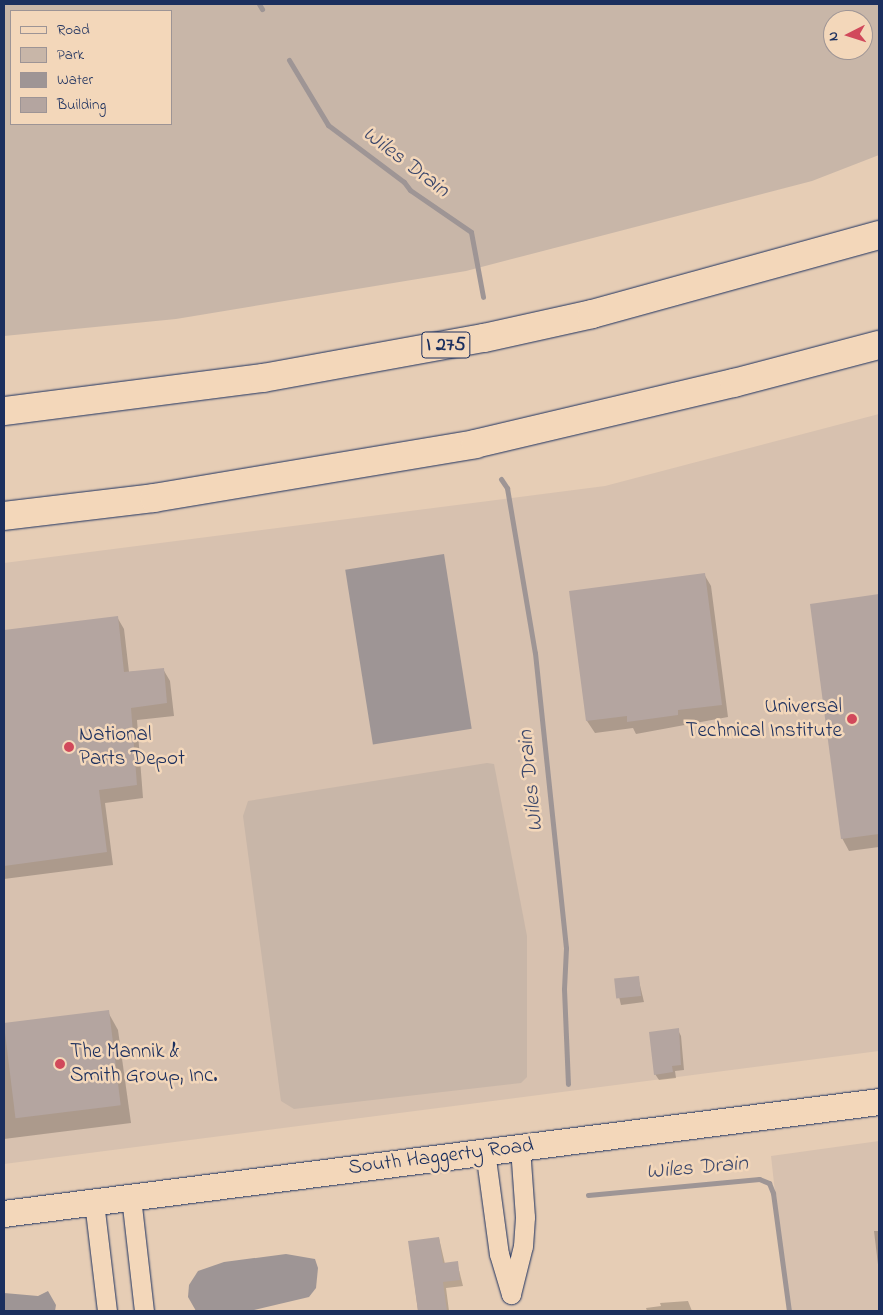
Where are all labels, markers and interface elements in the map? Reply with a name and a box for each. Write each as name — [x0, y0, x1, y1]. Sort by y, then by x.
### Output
legend — [10, 10, 172, 125]
north arrow — [823, 10, 873, 60]
text: Road — [57, 19, 90, 41]
text: N — [823, 31, 844, 42]
text: Park — [57, 44, 84, 66]
text: Water — [57, 69, 93, 91]
text: Building — [57, 94, 106, 116]
water label: Wiles Drain — [356, 122, 454, 204]
road number: I 275 — [421, 328, 471, 362]
place label: Universal Technical Institute — [685, 694, 842, 744]
marker: Universal Technical Institute — [846, 713, 858, 725]
place label: National Parts Depot — [79, 722, 185, 772]
water label: Wiles Drain — [514, 729, 550, 833]
marker: National Parts Depot — [63, 741, 75, 753]
place label: The Mannik & Smith Group, Inc. — [70, 1039, 218, 1089]
marker: The Mannik & Smith Group, Inc. — [54, 1058, 66, 1070]
street label: South Haggerty Road — [347, 1133, 535, 1181]
water label: Wiles Drain — [645, 1151, 749, 1187]

